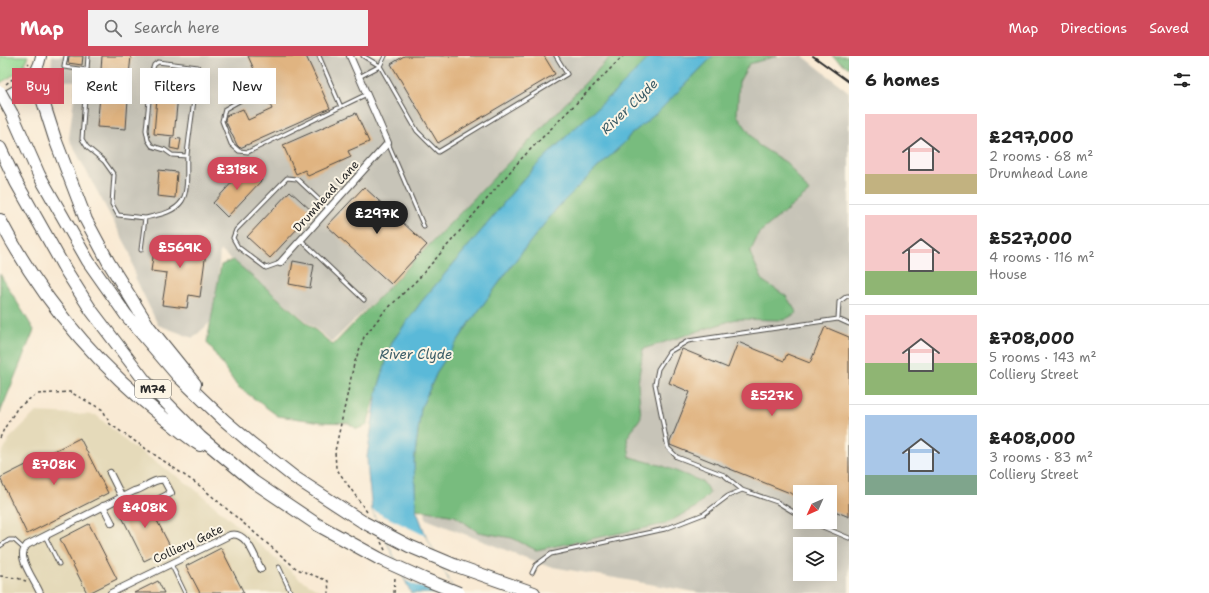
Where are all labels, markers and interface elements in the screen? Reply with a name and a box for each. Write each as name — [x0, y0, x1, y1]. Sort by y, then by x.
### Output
search box — [88, 10, 368, 46]
text: Map — [20, 16, 64, 41]
icon: search — [102, 17, 124, 39]
text: Search here — [134, 18, 220, 38]
text: Map — [1009, 19, 1039, 37]
text: Directions — [1061, 19, 1127, 37]
text: Saved — [1149, 19, 1189, 37]
chip: Buy — [12, 68, 64, 104]
chip: Rent — [72, 68, 132, 104]
chip: Filters — [140, 68, 210, 104]
chip: New — [218, 68, 276, 104]
text: 6 homes — [865, 69, 940, 91]
icon: filters — [1171, 69, 1193, 91]
water label: River Clyde — [597, 75, 661, 138]
text: £297,000 — [989, 126, 1074, 148]
icon: home — [897, 130, 945, 178]
text: 2 rooms · 68 m² — [989, 148, 1093, 165]
pin: £318K — [209, 157, 265, 191]
street label: Drumhead Lane — [289, 157, 363, 235]
text: £318K — [216, 161, 258, 178]
text: Drumhead Lane — [989, 165, 1088, 182]
pin: £297K — [349, 201, 405, 235]
text: £297K — [355, 205, 399, 222]
text: £527,000 — [989, 227, 1072, 249]
icon: home — [897, 231, 945, 279]
pin: £569K — [152, 235, 208, 269]
text: £569K — [158, 239, 202, 256]
text: 4 rooms · 116 m² — [989, 249, 1095, 266]
text: House — [989, 266, 1027, 283]
text: £708,000 — [989, 327, 1074, 349]
icon: home — [897, 331, 945, 379]
water label: River Clyde — [380, 346, 452, 363]
text: 5 rooms · 143 m² — [989, 349, 1097, 366]
text: Colliery Street — [989, 366, 1079, 383]
road number: M74 — [135, 380, 171, 398]
pin: £527K — [744, 383, 800, 417]
text: £527K — [750, 387, 794, 404]
text: £408,000 — [989, 427, 1075, 449]
icon: home — [897, 431, 945, 479]
text: 3 rooms · 83 m² — [989, 449, 1093, 466]
pin: £708K — [26, 452, 82, 486]
text: £708K — [32, 456, 76, 473]
text: Colliery Street — [989, 466, 1079, 483]
north arrow — [793, 485, 837, 529]
map controls — [793, 485, 837, 581]
pin: £408K — [117, 495, 173, 529]
text: £408K — [123, 499, 167, 516]
street label: Colliery Gate — [150, 521, 226, 567]
button: layers — [793, 537, 837, 581]

